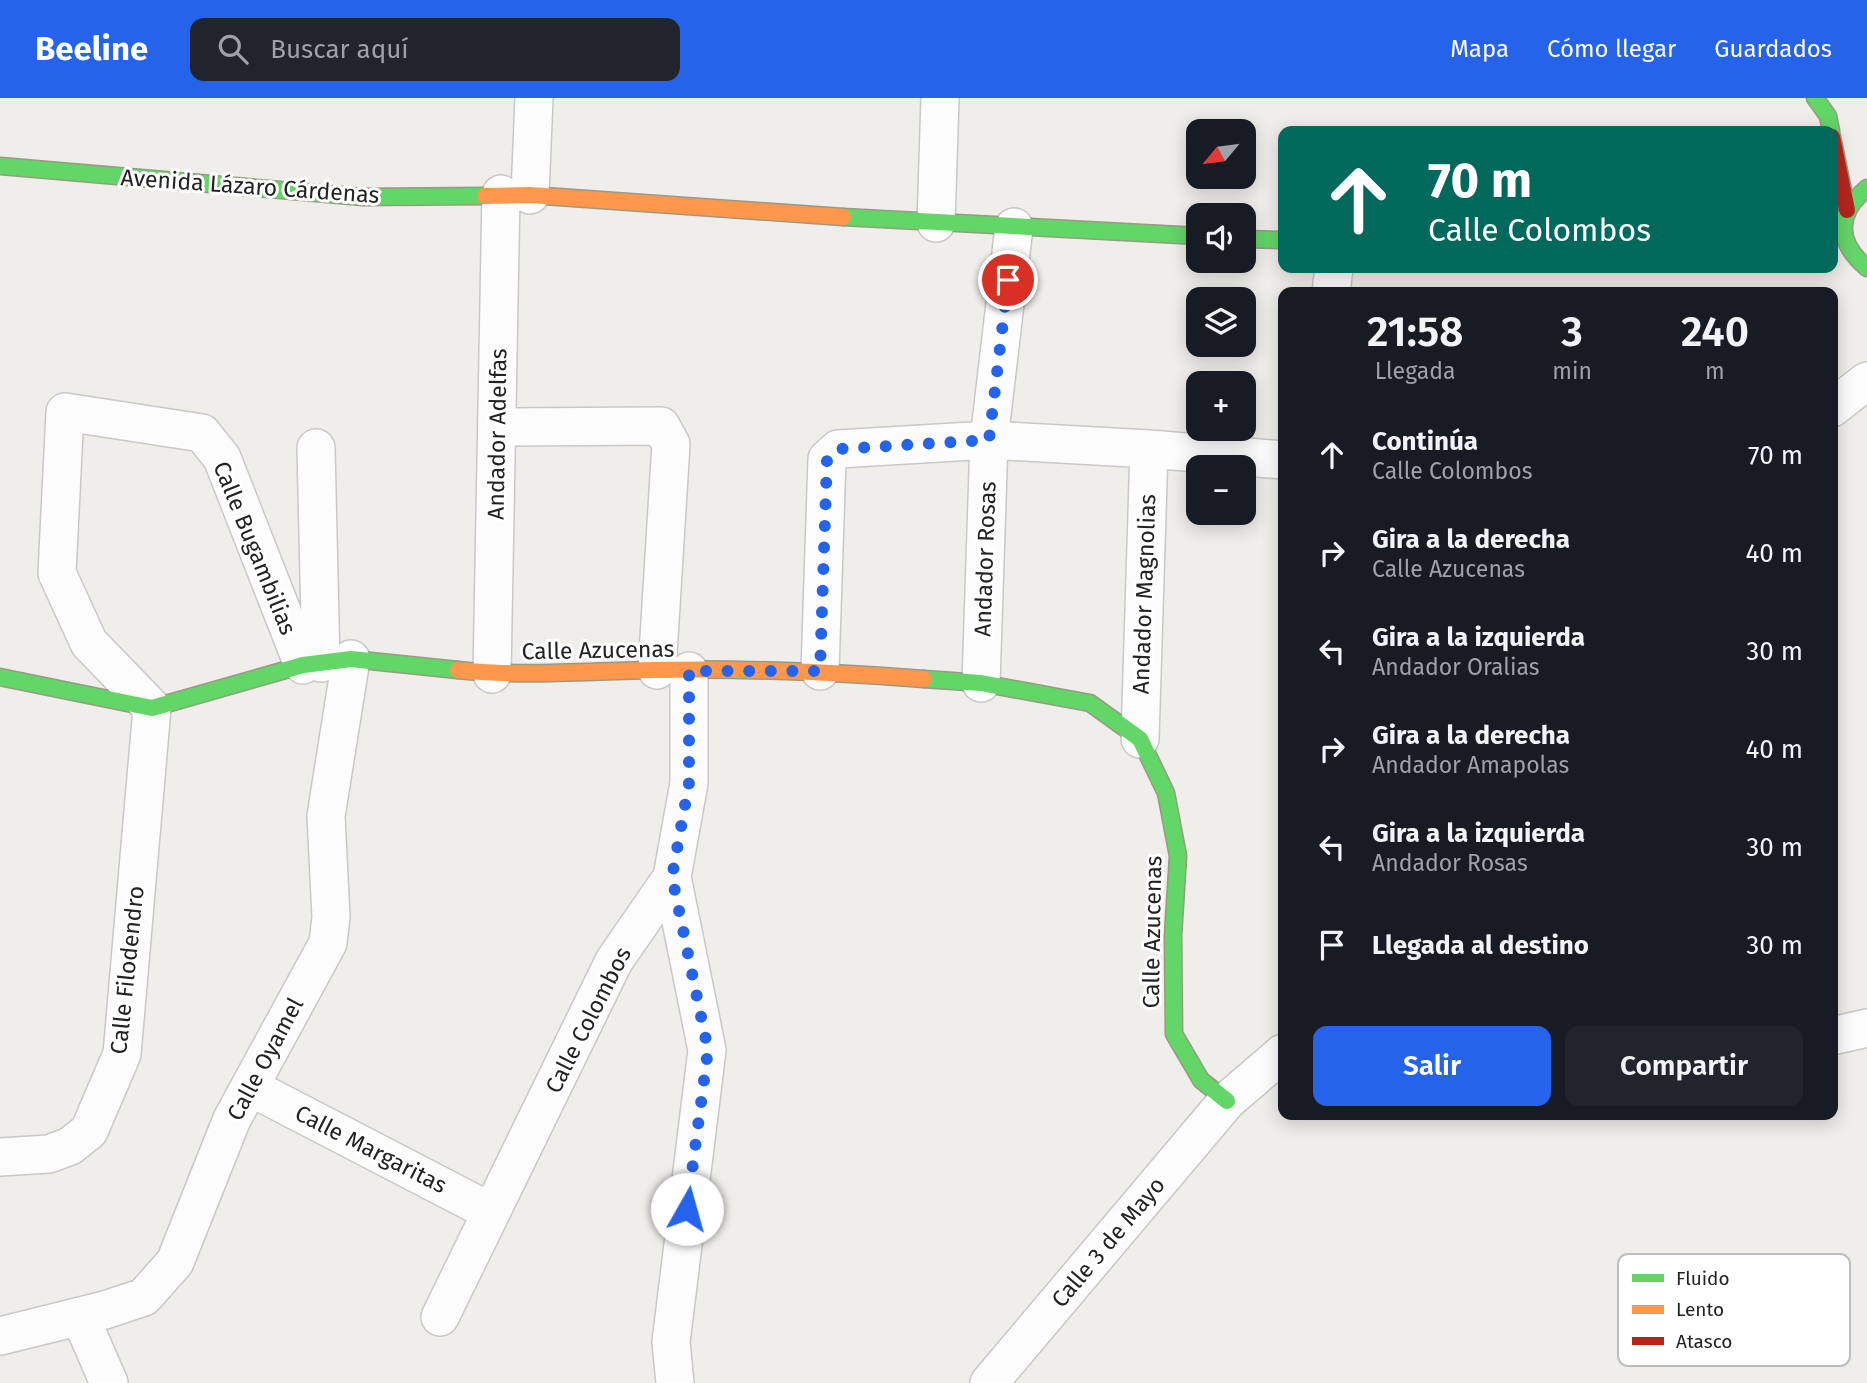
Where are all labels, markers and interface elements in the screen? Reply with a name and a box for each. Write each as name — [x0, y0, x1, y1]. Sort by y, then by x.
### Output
search box — [190, 18, 680, 81]
text: Beeline — [35, 29, 148, 69]
icon: search — [214, 30, 252, 68]
text: Buscar aquí — [270, 34, 409, 65]
text: Mapa — [1450, 35, 1509, 63]
text: Cómo llegar — [1547, 35, 1676, 63]
text: Guardados — [1714, 35, 1832, 63]
north arrow — [1186, 119, 1256, 189]
map controls — [1186, 119, 1256, 525]
text: 70 m — [1428, 151, 1532, 210]
icon: ahead — [1313, 154, 1404, 245]
street label: Avenida Lázaro Cárdenas — [120, 163, 380, 209]
button: sound — [1186, 203, 1256, 273]
text: Calle Colombos — [1428, 211, 1651, 249]
pin — [978, 250, 1038, 310]
icon: arrive — [989, 261, 1027, 299]
button: layers — [1186, 287, 1256, 357]
text: 21:58 — [1367, 307, 1463, 357]
text: 3 — [1561, 307, 1583, 357]
text: 240 — [1681, 307, 1749, 357]
street label: Andador Adelfas — [482, 348, 512, 520]
text: Llegada — [1375, 357, 1455, 385]
text: min — [1552, 357, 1592, 385]
text: m — [1705, 357, 1725, 385]
button: + — [1186, 371, 1256, 441]
text: Continúa — [1372, 426, 1478, 457]
icon: ahead — [1313, 436, 1351, 474]
text: 70 m — [1748, 440, 1803, 471]
button: − — [1186, 455, 1256, 525]
street label: Calle Bugambilias — [207, 457, 303, 639]
text: Calle Colombos — [1372, 457, 1532, 485]
street label: Andador Rosas — [968, 481, 1002, 637]
street label: Andador Magnolias — [1127, 493, 1161, 695]
text: Gira a la derecha — [1372, 524, 1570, 555]
icon: right — [1313, 534, 1351, 572]
text: 40 m — [1745, 538, 1803, 569]
text: Calle Azucenas — [1372, 555, 1525, 583]
text: Gira a la izquierda — [1372, 622, 1585, 653]
icon: left — [1313, 632, 1351, 670]
street label: Calle Azucenas — [521, 635, 675, 665]
text: 30 m — [1746, 636, 1803, 667]
text: Andador Oralias — [1372, 653, 1540, 681]
text: Gira a la derecha — [1372, 720, 1570, 751]
icon: right — [1313, 730, 1351, 768]
text: 40 m — [1745, 734, 1803, 765]
text: Andador Amapolas — [1372, 751, 1569, 779]
text: Gira a la izquierda — [1372, 818, 1585, 849]
icon: left — [1313, 828, 1351, 866]
text: 30 m — [1746, 832, 1803, 863]
text: Andador Rosas — [1372, 849, 1528, 877]
street label: Calle Azucenas — [1137, 855, 1167, 1009]
street label: Calle Filodendro — [104, 884, 150, 1056]
icon: arrive — [1313, 926, 1351, 964]
text: Llegada al destino — [1372, 930, 1589, 961]
text: 30 m — [1746, 930, 1803, 961]
street label: Calle Colombos — [539, 942, 637, 1098]
street label: Calle Oyamel — [221, 992, 309, 1125]
button: Salir — [1313, 1026, 1551, 1106]
button: Compartir — [1565, 1026, 1803, 1106]
street label: Calle Margaritas — [290, 1099, 452, 1199]
street label: Calle 3 de Mayo — [1045, 1171, 1171, 1313]
position arrow — [650, 1172, 724, 1246]
legend — [1618, 1254, 1850, 1366]
text: Fluido — [1676, 1267, 1730, 1290]
text: Lento — [1676, 1298, 1724, 1321]
text: Atasco — [1676, 1330, 1732, 1353]

